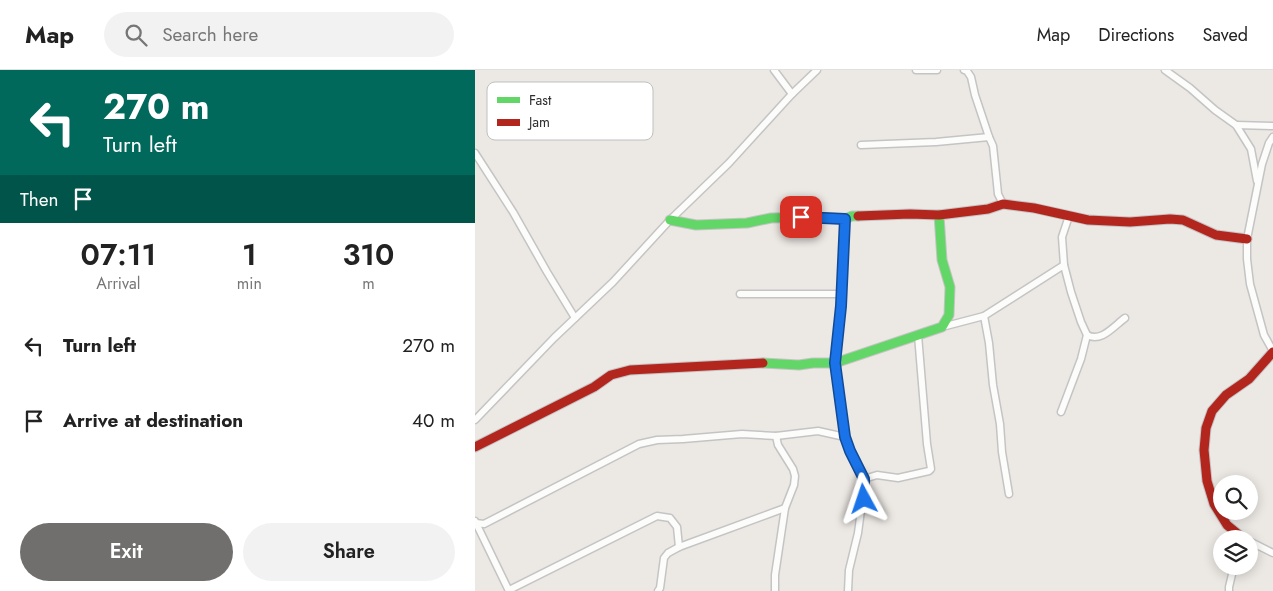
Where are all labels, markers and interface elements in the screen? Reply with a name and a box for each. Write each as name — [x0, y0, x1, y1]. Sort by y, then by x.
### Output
search box — [104, 12, 454, 57]
text: Map — [25, 17, 74, 52]
icon: search — [122, 21, 150, 49]
text: Search here — [162, 21, 258, 48]
text: Map — [1037, 22, 1070, 48]
text: Directions — [1098, 22, 1174, 48]
text: Saved — [1202, 22, 1248, 48]
text: 270 m — [103, 82, 209, 132]
legend — [487, 82, 653, 140]
icon: left — [20, 90, 85, 155]
text: Fast — [529, 90, 552, 110]
text: Jam — [527, 112, 550, 132]
text: Turn left — [103, 128, 177, 160]
icon: arrive — [69, 185, 97, 213]
text: Then — [20, 186, 59, 213]
pin — [780, 196, 822, 238]
icon: arrive — [787, 203, 815, 231]
text: 07:11 — [81, 233, 156, 276]
text: 1 — [242, 233, 257, 276]
text: 310 — [342, 233, 394, 276]
text: Arrival — [96, 272, 140, 295]
text: min — [237, 272, 262, 295]
text: m — [362, 272, 375, 295]
icon: left — [20, 332, 48, 360]
text: Turn left — [63, 332, 136, 359]
text: 270 m — [402, 332, 455, 359]
icon: arrive — [20, 407, 48, 435]
text: Arrive at destination — [63, 407, 243, 434]
text: 40 m — [412, 407, 455, 434]
position arrow — [837, 472, 889, 524]
map controls — [1213, 475, 1258, 575]
button: search — [1213, 475, 1258, 520]
button: Exit — [20, 523, 233, 581]
button: Share — [243, 523, 455, 581]
button: layers — [1213, 530, 1258, 575]

